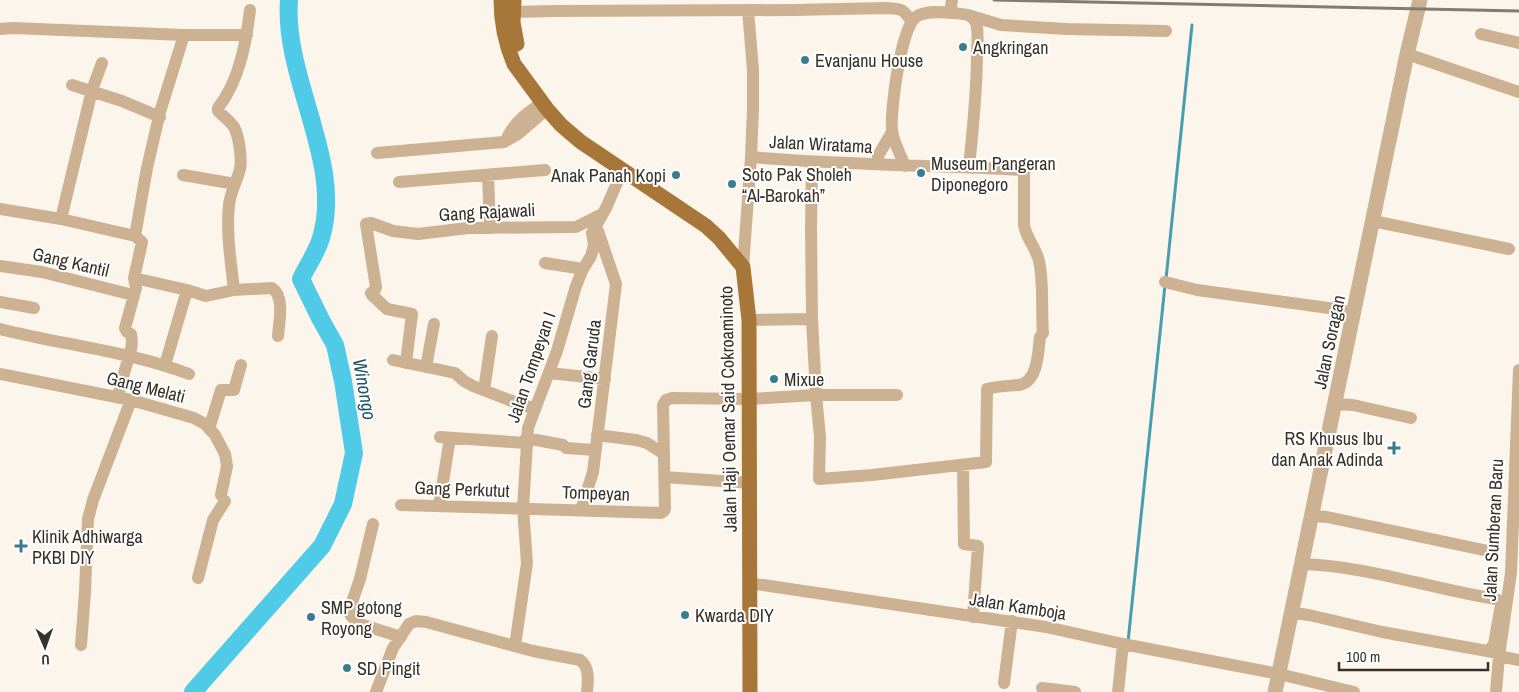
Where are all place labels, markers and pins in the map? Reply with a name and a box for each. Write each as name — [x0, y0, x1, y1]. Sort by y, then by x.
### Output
place label: Angkringan — [972, 35, 1049, 60]
marker: Angkringan — [957, 41, 969, 53]
place label: Evanjanu House — [815, 48, 923, 73]
marker: Evanjanu House — [799, 54, 811, 66]
place label: Museum Pangeran Diponegoro — [931, 151, 1056, 197]
place label: Soto Pak Sholeh “Al-Barokah” — [742, 162, 852, 208]
place label: Anak Panah Kopi — [550, 163, 666, 188]
marker: Museum Pangeran Diponegoro — [915, 167, 927, 179]
marker: Anak Panah Kopi — [670, 169, 682, 181]
marker: Soto Pak Sholeh “Al-Barokah” — [726, 178, 738, 190]
place label: Mixue — [784, 367, 824, 392]
marker: Mixue — [768, 373, 780, 385]
place label: RS Khusus Ibu dan Anak Adinda — [1271, 426, 1383, 472]
marker: RS Khusus Ibu dan Anak Adinda — [1387, 441, 1401, 455]
place label: Klinik Adhiwarga PKBI DIY — [32, 524, 143, 570]
marker: Klinik Adhiwarga PKBI DIY — [14, 539, 28, 553]
place label: SMP gotong Royong — [321, 595, 403, 641]
place label: Kwarda DIY — [695, 603, 774, 628]
marker: Kwarda DIY — [679, 609, 691, 621]
marker: SMP gotong Royong — [305, 611, 317, 623]
place label: SD Pingit — [357, 656, 420, 681]
marker: SD Pingit — [341, 662, 353, 674]

